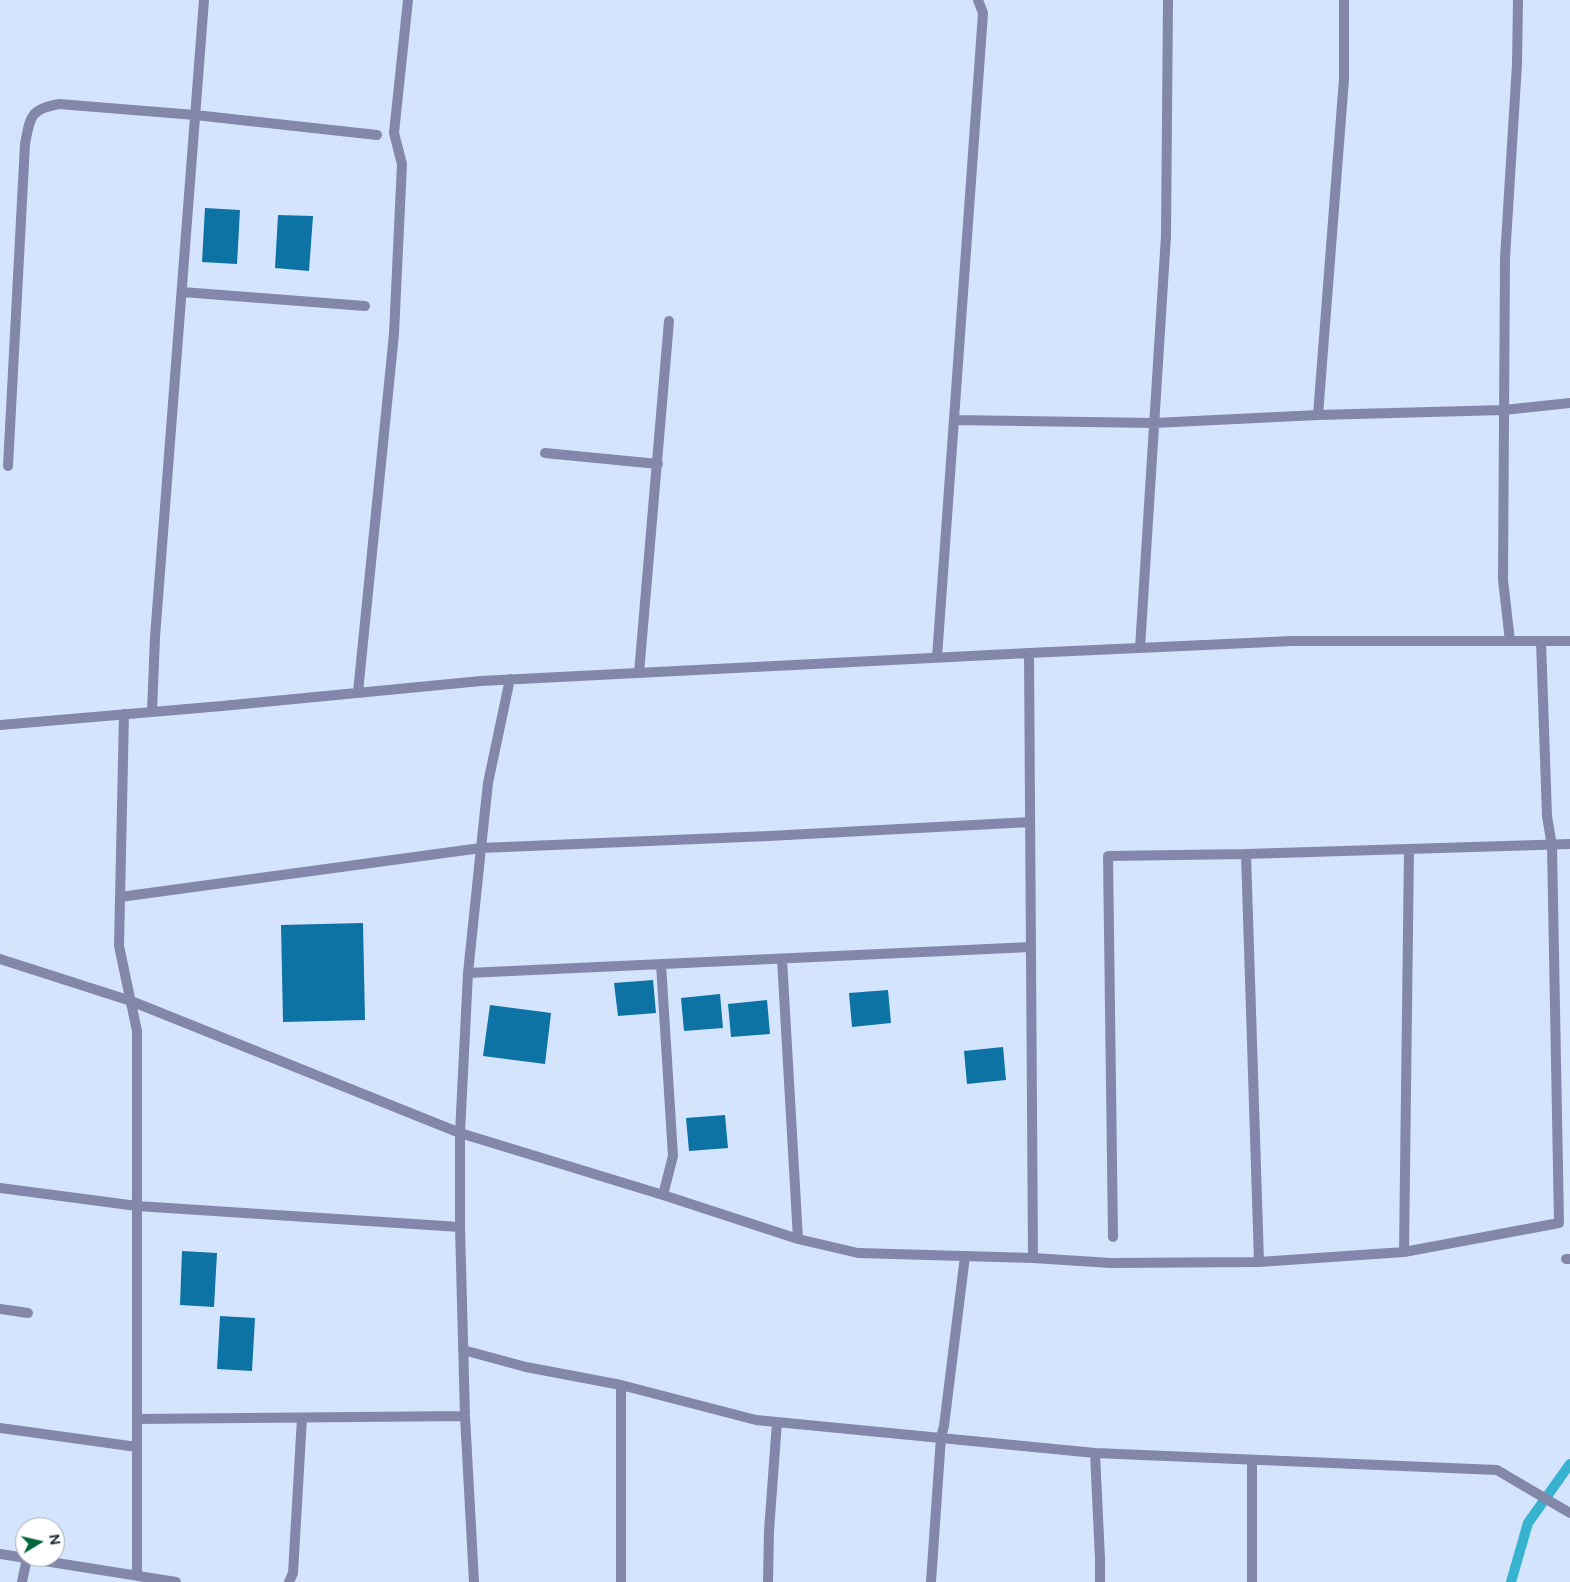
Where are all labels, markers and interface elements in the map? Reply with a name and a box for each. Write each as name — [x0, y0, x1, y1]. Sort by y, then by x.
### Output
north arrow — [15, 1517, 65, 1567]
text: N — [45, 1533, 64, 1546]

